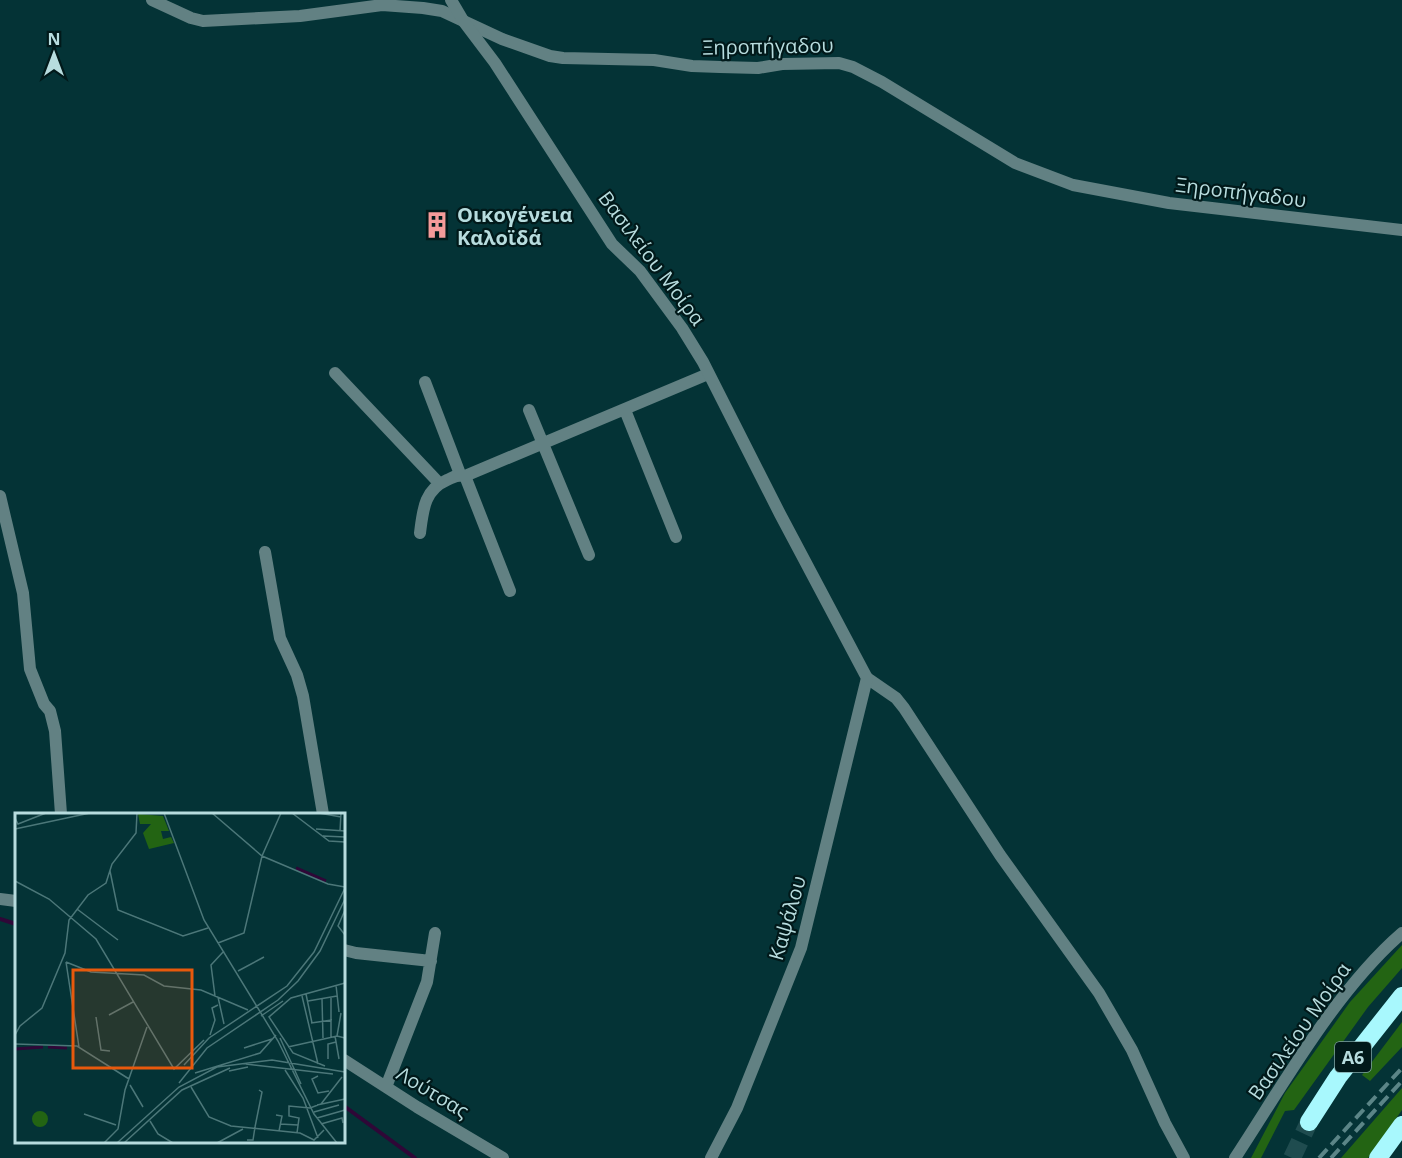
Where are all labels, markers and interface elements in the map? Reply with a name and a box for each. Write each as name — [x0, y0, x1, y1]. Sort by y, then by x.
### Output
north arrow — [24, 24, 84, 84]
text: N — [47, 28, 61, 50]
street label: Ξηροπήγαδου — [702, 31, 834, 61]
street label: Ξηροπήγαδου — [1174, 171, 1308, 213]
street label: Βασιλείου Μοίρα — [593, 185, 711, 331]
place label: Οικογένεια Καλοϊδά — [457, 201, 572, 251]
building icon: Οικογένεια Καλοϊδά — [422, 210, 452, 240]
inset map — [15, 813, 345, 1143]
street label: Καψάλου — [762, 873, 812, 963]
street label: Βασιλείου Μοίρα — [1242, 957, 1356, 1105]
road number: Α6 — [1335, 1042, 1371, 1072]
street label: Λούτσας — [392, 1060, 474, 1124]

